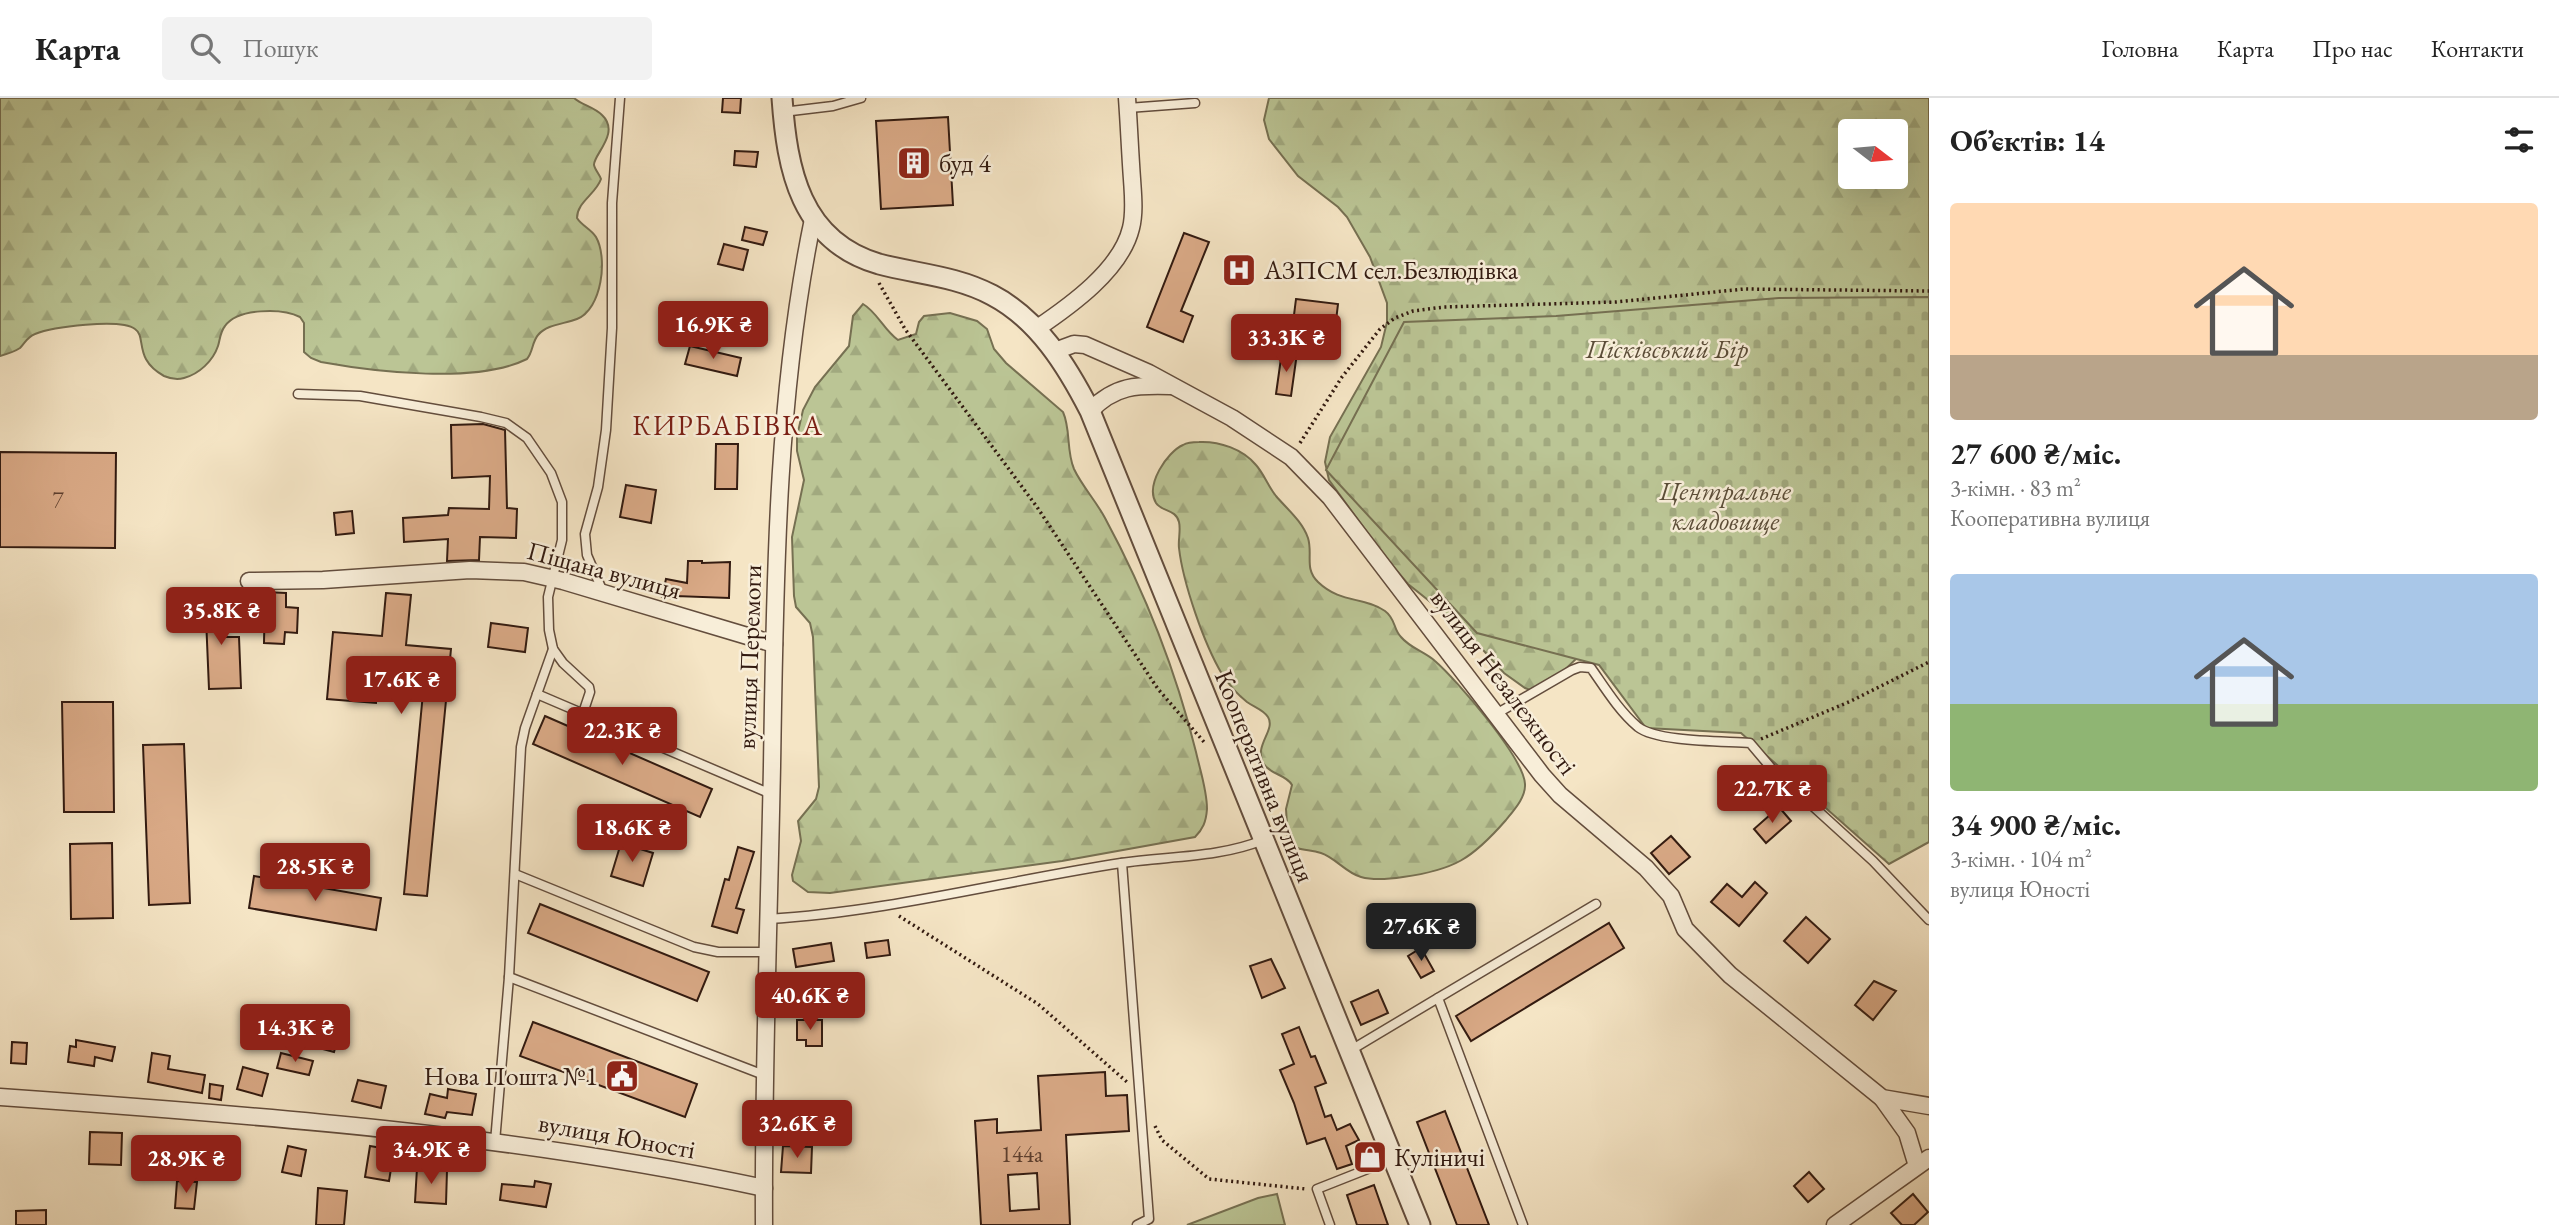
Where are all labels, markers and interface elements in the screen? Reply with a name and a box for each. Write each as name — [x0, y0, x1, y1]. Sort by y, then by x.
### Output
search box — [162, 17, 652, 80]
text: Карта — [35, 27, 120, 70]
icon: search — [186, 29, 224, 67]
text: Пошук — [242, 31, 318, 65]
text: Головна — [2101, 33, 2179, 64]
text: Карта — [2217, 33, 2274, 64]
text: Про нас — [2312, 33, 2393, 64]
text: Контакти — [2431, 33, 2524, 64]
north arrow — [1838, 119, 1908, 189]
map controls — [1838, 119, 1908, 189]
text: Об’єктів: 14 — [1950, 121, 2105, 160]
icon: filters — [2500, 121, 2538, 159]
building icon: буд 4 — [895, 144, 933, 182]
place label: буд 4 — [939, 146, 991, 180]
icon: home — [2181, 248, 2307, 374]
hospital icon: АЗПСМ сел.Безлюдівка — [1220, 251, 1258, 289]
place label: АЗПСМ сел.Безлюдівка — [1263, 253, 1519, 287]
pin: 16.9K ₴ — [648, 302, 778, 361]
text: 16.9K ₴ — [674, 309, 752, 339]
pin: 33.3K ₴ — [1221, 314, 1351, 374]
text: 33.3K ₴ — [1247, 322, 1325, 352]
park label: Пісківський Бір — [1585, 332, 1749, 366]
district label: КИРБАБІВКА — [632, 407, 824, 443]
text: 27 600 ₴/міс. — [1950, 434, 2121, 473]
text: 3-кімн. · 83 m² — [1950, 473, 2081, 503]
park label: Центральне кладовище — [1658, 474, 1792, 538]
house number: 7 — [52, 485, 64, 515]
text: Кооперативна вулиця — [1950, 503, 2150, 533]
street label: Піщана вулиця — [523, 533, 685, 607]
street label: вулиця Перемоги — [729, 564, 769, 750]
street label: вулиця Незалежності — [1423, 582, 1585, 782]
pin: 35.8K ₴ — [156, 588, 286, 647]
text: 35.8K ₴ — [182, 595, 260, 625]
icon: home — [2181, 619, 2307, 745]
pin: 17.6K ₴ — [336, 656, 466, 716]
text: 17.6K ₴ — [362, 664, 440, 694]
street label: Кооперативна вулиця — [1207, 665, 1323, 887]
pin: 22.3K ₴ — [557, 708, 687, 767]
text: 22.3K ₴ — [583, 715, 661, 745]
pin: 22.7K ₴ — [1707, 766, 1837, 825]
text: 22.7K ₴ — [1733, 773, 1811, 803]
pin: 18.6K ₴ — [567, 804, 697, 864]
text: 34 900 ₴/міс. — [1950, 805, 2121, 844]
text: 18.6K ₴ — [593, 812, 671, 842]
pin: 28.5K ₴ — [250, 844, 380, 903]
text: 3-кімн. · 104 m² — [1950, 844, 2092, 874]
text: 28.5K ₴ — [276, 851, 354, 881]
text: вулиця Юності — [1950, 874, 2090, 904]
pin: 27.6K ₴ — [1356, 904, 1486, 963]
text: 27.6K ₴ — [1382, 911, 1460, 941]
pin: 40.6K ₴ — [745, 972, 875, 1032]
text: 40.6K ₴ — [771, 980, 849, 1010]
pin: 14.3K ₴ — [230, 1004, 360, 1064]
text: 14.3K ₴ — [256, 1012, 334, 1042]
public building icon: Нова Пошта №1 — [603, 1057, 641, 1095]
place label: Нова Пошта №1 — [424, 1059, 598, 1093]
pin: 32.6K ₴ — [732, 1100, 862, 1160]
street label: вулиця Юності — [536, 1105, 698, 1167]
text: 32.6K ₴ — [758, 1108, 836, 1138]
pin: 34.9K ₴ — [366, 1126, 496, 1186]
text: 34.9K ₴ — [392, 1134, 470, 1164]
pin: 28.9K ₴ — [121, 1136, 251, 1195]
shop icon: Куліничі — [1351, 1138, 1389, 1176]
house number: 144а — [1001, 1139, 1044, 1169]
place label: Куліничі — [1394, 1140, 1485, 1174]
text: 28.9K ₴ — [147, 1143, 225, 1173]

